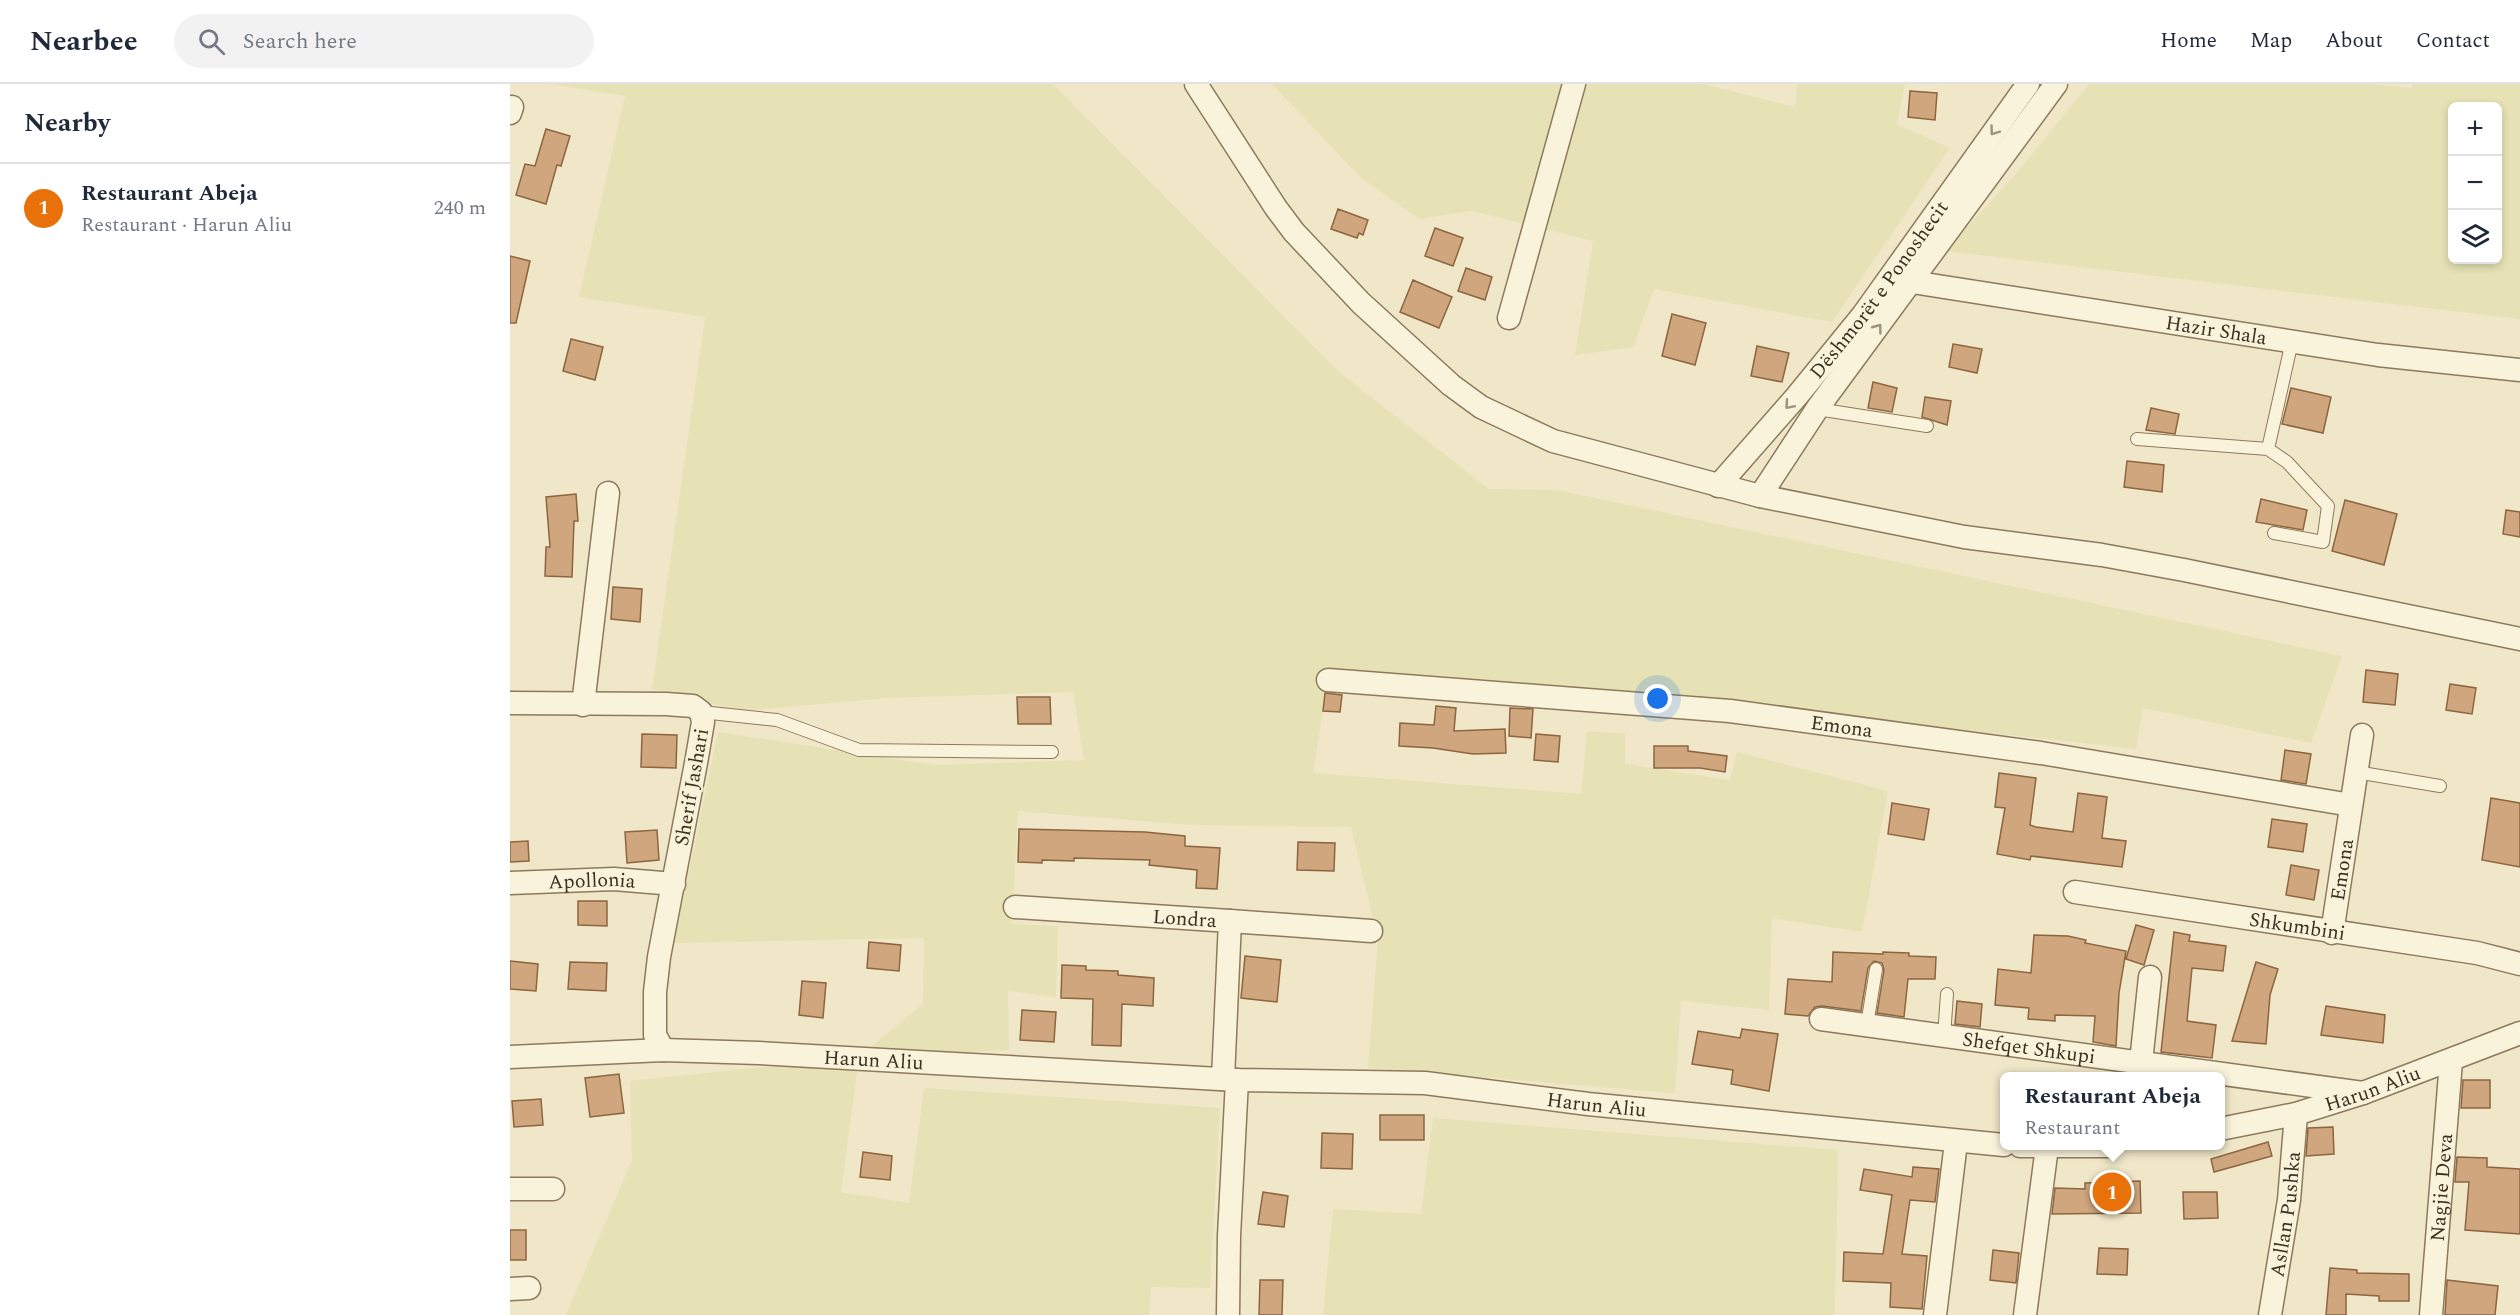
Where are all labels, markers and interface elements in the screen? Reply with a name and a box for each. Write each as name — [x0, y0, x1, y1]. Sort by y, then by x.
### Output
search box — [174, 14, 594, 68]
text: Nearbee — [30, 20, 138, 63]
icon: search — [195, 25, 228, 58]
text: Search here — [243, 25, 357, 58]
text: Home — [2160, 25, 2217, 57]
text: Map — [2250, 25, 2292, 57]
text: About — [2325, 25, 2383, 57]
text: Contact — [2416, 25, 2490, 57]
map controls — [2448, 102, 2502, 264]
button: + — [2448, 102, 2502, 156]
text: Nearby — [24, 103, 110, 143]
one-way arrow — [1990, 125, 2001, 136]
button: − — [2448, 156, 2502, 210]
text: Restaurant Abeja — [81, 177, 258, 210]
text: 1 — [38, 193, 49, 223]
text: 240 m — [434, 193, 486, 223]
street label: Dëshmorët e Ponoshecit — [1803, 195, 1956, 386]
text: Restaurant · Harun Aliu — [81, 210, 292, 240]
button: layers — [2448, 210, 2502, 264]
street label: Hazir Shala — [2163, 308, 2269, 353]
one-way arrow — [1870, 323, 1881, 334]
one-way arrow — [1785, 398, 1796, 409]
your location — [1643, 684, 1672, 713]
street label: Emona — [1809, 708, 1875, 746]
street label: Sherif Jashari — [667, 726, 717, 848]
street label: Emona — [2323, 837, 2362, 903]
street label: Apollonia — [548, 865, 637, 898]
street label: Londra — [1152, 902, 1218, 936]
street label: Shkumbini — [2247, 905, 2347, 949]
street label: Shefqet Shkupi — [1961, 1024, 2097, 1072]
street label: Harun Aliu — [823, 1043, 924, 1078]
street label: Harun Aliu — [2321, 1058, 2425, 1120]
popup — [2000, 1072, 2225, 1150]
text: Restaurant Abeja — [2024, 1080, 2201, 1113]
street label: Harun Aliu — [1545, 1085, 1648, 1126]
text: Restaurant — [2024, 1113, 2120, 1143]
street label: Nagjie Deva — [2423, 1132, 2461, 1243]
street label: Asllan Pushka — [2262, 1150, 2309, 1279]
pin: 1 — [2092, 1170, 2132, 1214]

